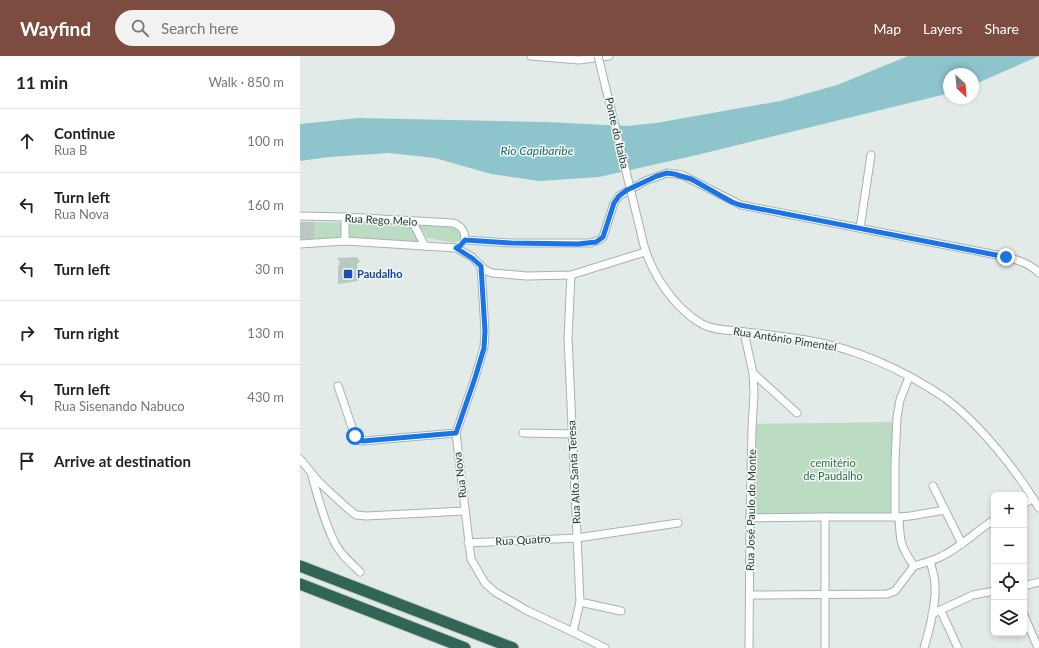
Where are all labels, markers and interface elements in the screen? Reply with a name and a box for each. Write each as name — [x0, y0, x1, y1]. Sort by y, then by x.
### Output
search box — [115, 10, 395, 46]
text: Wayfind — [20, 17, 91, 40]
icon: search — [129, 17, 151, 39]
text: Search here — [161, 19, 238, 37]
text: Map — [873, 20, 901, 37]
text: Layers — [923, 20, 963, 37]
text: Share — [985, 20, 1019, 37]
north arrow — [943, 68, 979, 104]
text: 11 min — [16, 72, 68, 93]
text: Walk · 850 m — [208, 74, 284, 90]
street label: Ponte do Itaiba — [603, 96, 632, 170]
text: Continue — [54, 124, 115, 142]
icon: ahead — [16, 130, 38, 152]
text: 100 m — [247, 133, 284, 149]
text: Rua B — [54, 142, 87, 158]
water label: Rio Capibaribe — [501, 143, 574, 158]
text: Turn left — [54, 188, 110, 206]
icon: left — [16, 194, 38, 216]
text: 160 m — [247, 197, 284, 213]
text: Rua Nova — [54, 206, 109, 222]
street label: Rua Rego Melo — [344, 211, 418, 228]
route end — [997, 248, 1015, 266]
icon: left — [16, 258, 38, 280]
text: Turn left — [54, 260, 110, 278]
text: 30 m — [255, 261, 284, 277]
place label: Paudalho — [357, 267, 403, 280]
marker: Paudalho — [342, 268, 354, 280]
icon: right — [16, 322, 38, 344]
text: Turn right — [54, 324, 119, 342]
street label: Rua António Pimentel — [732, 324, 838, 353]
text: 130 m — [247, 325, 284, 341]
text: Turn left — [54, 380, 110, 398]
icon: left — [16, 386, 38, 408]
text: 430 m — [247, 389, 284, 405]
text: Rua Sisenando Nabuco — [54, 398, 185, 414]
street label: Rua Alto Santa Teresa — [564, 420, 583, 524]
route start — [346, 427, 364, 445]
street label: Rua José Paulo do Monte — [743, 449, 758, 571]
icon: arrive — [16, 450, 38, 472]
street label: Rua Nova — [450, 451, 469, 499]
text: Arrive at destination — [54, 452, 191, 470]
park label: cemitério de Paudalho — [803, 456, 863, 482]
map controls — [991, 492, 1027, 636]
button: + — [991, 492, 1027, 528]
button: − — [991, 528, 1027, 564]
street label: Rua Quatro — [495, 532, 551, 547]
button: locate — [991, 564, 1027, 600]
button: layers — [991, 600, 1027, 636]

